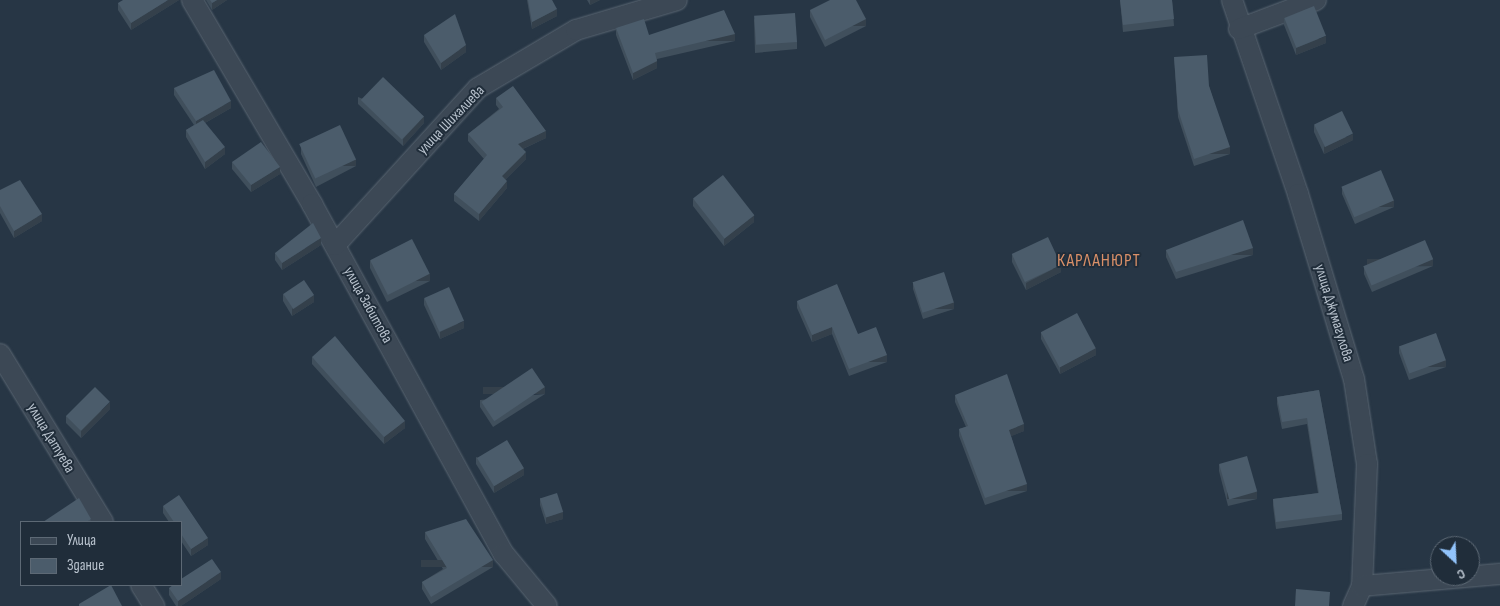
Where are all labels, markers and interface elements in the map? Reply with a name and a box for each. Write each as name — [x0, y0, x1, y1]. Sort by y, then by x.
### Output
street label: улица Шихалиева — [414, 82, 488, 158]
district label: КАРЛАНЮРТ — [1056, 250, 1142, 272]
street label: улица Джумагулова — [1311, 262, 1357, 364]
street label: улица Забитова — [340, 264, 396, 346]
street label: улица Датуева — [23, 400, 79, 476]
legend — [20, 521, 182, 586]
text: Улица — [67, 531, 96, 550]
north arrow — [1430, 536, 1480, 586]
text: Здание — [67, 556, 104, 575]
text: С — [1454, 565, 1468, 583]

